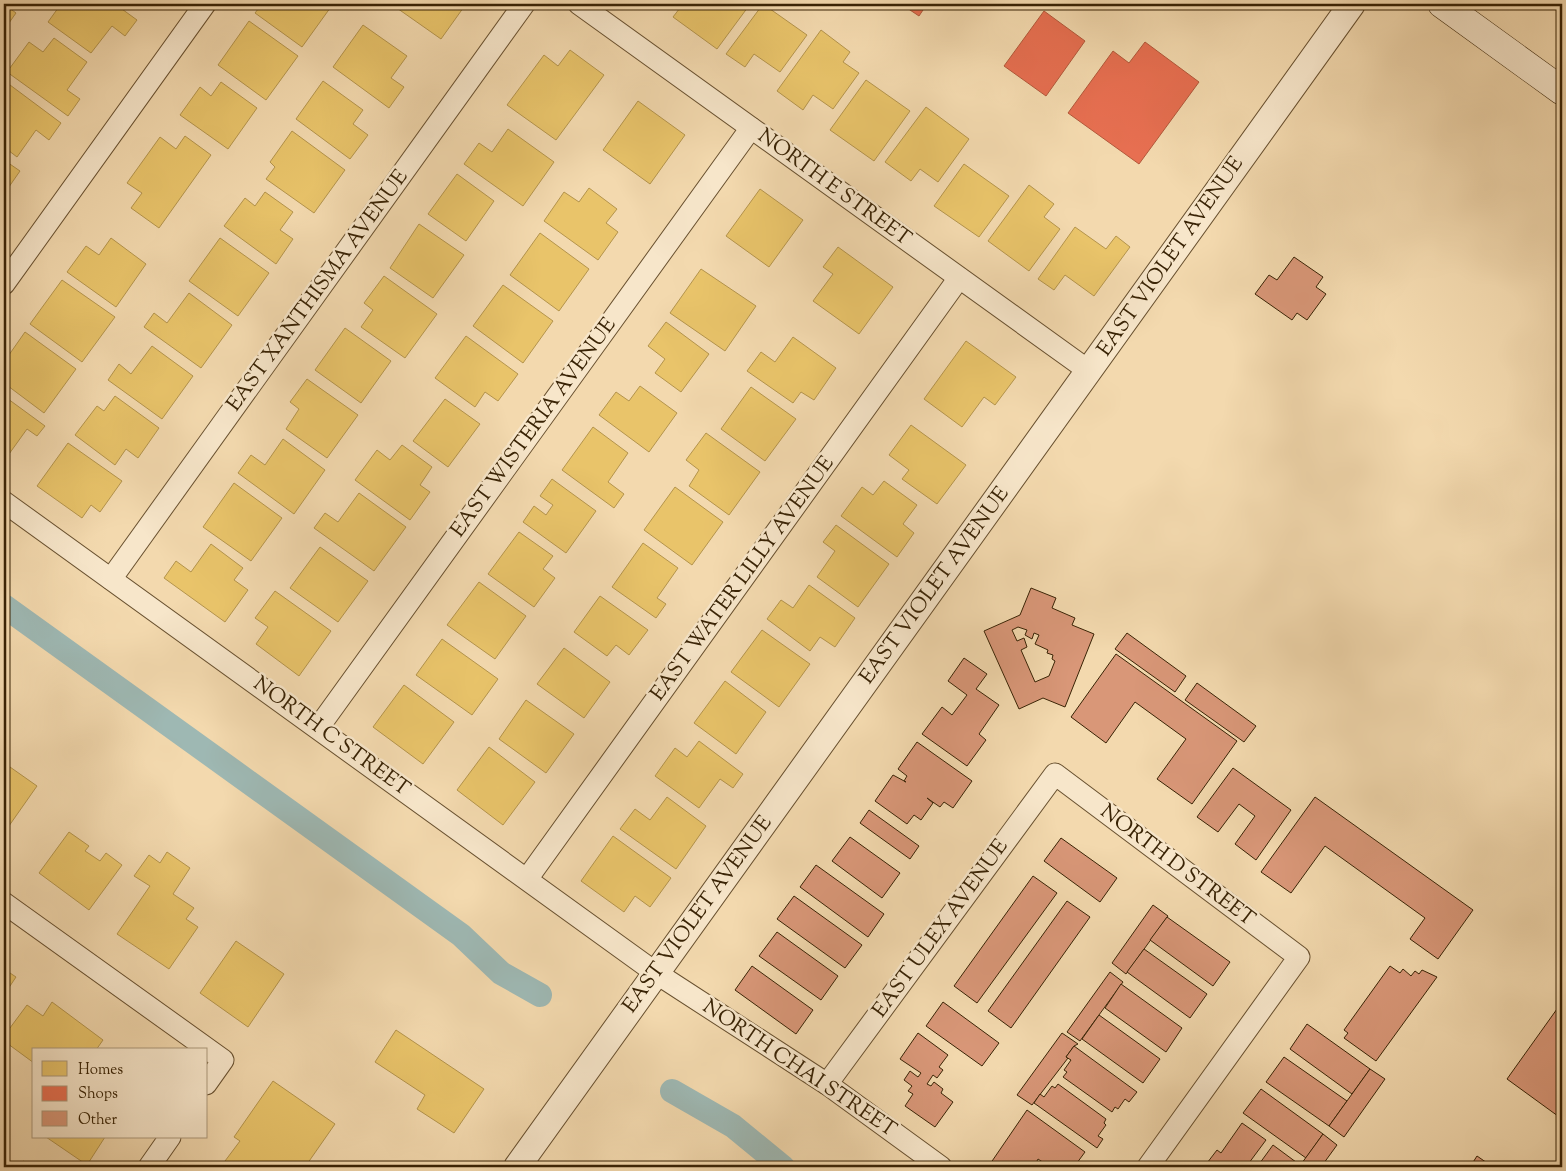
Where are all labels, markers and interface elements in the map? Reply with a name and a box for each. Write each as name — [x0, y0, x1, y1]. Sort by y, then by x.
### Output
street label: NORTH E STREET — [751, 122, 917, 254]
street label: EAST VIOLET AVENUE — [1091, 151, 1252, 363]
street label: EAST XANTHISMA AVENUE — [220, 164, 416, 418]
street label: EAST WISTERIA AVENUE — [444, 312, 624, 544]
street label: EAST WATER LILLY AVENUE — [644, 450, 842, 708]
street label: EAST VIOLET AVENUE — [853, 481, 1017, 691]
street label: NORTH C STREET — [246, 670, 416, 804]
street label: NORTH D STREET — [1093, 798, 1261, 934]
street label: EAST VIOLET AVENUE — [616, 810, 780, 1020]
street label: EAST ULEX AVENUE — [866, 833, 1016, 1024]
street label: NORTH CHAI STREET — [696, 993, 902, 1145]
legend — [32, 1048, 208, 1138]
text: Homes — [78, 1060, 123, 1081]
text: Shops — [78, 1084, 118, 1105]
text: Other — [78, 1110, 118, 1131]

